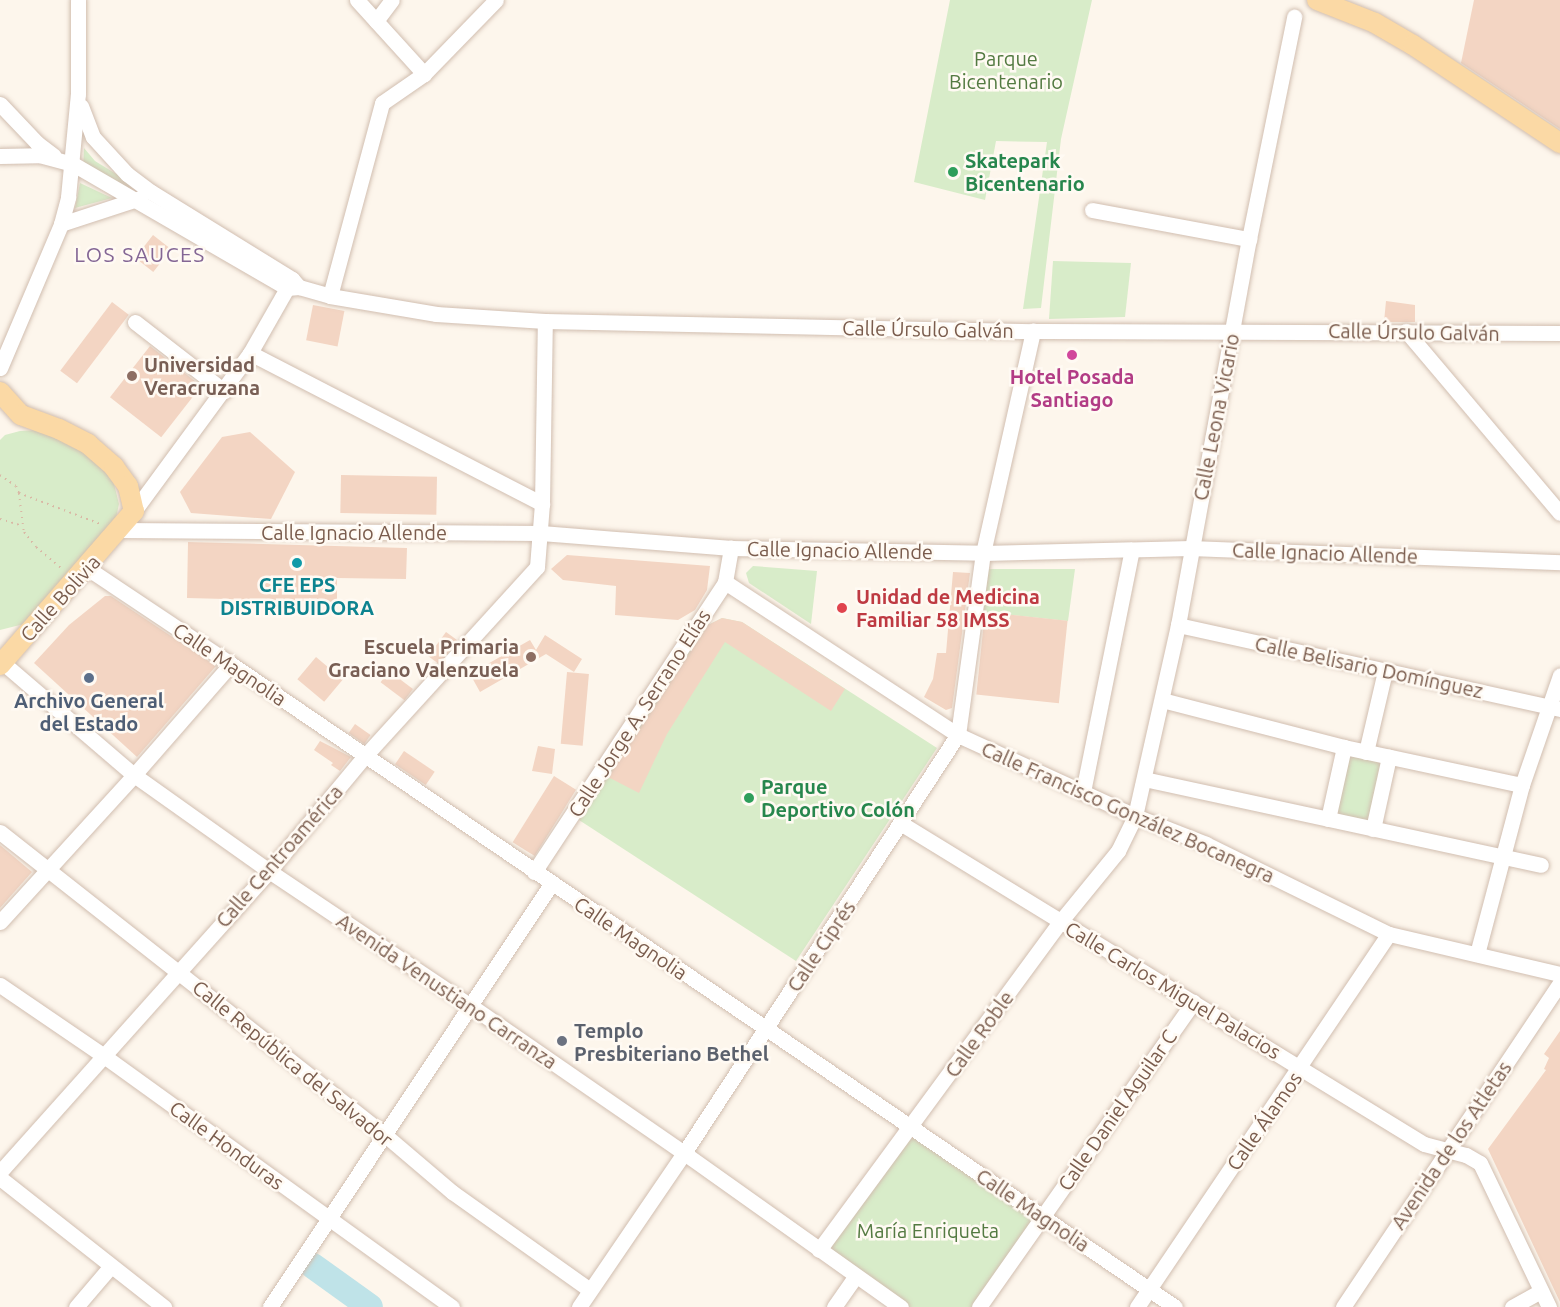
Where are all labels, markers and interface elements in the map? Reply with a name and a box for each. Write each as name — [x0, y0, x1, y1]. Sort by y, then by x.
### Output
park label: Parque Bicentenario — [949, 46, 1063, 93]
place label: Skatepark Bicentenario — [965, 148, 1085, 195]
marker: Skatepark Bicentenario — [946, 165, 960, 179]
district label: LOS SAUCES — [74, 241, 206, 267]
street label: Calle Úrsulo Galván — [842, 316, 1014, 342]
street label: Calle Úrsulo Galván — [1328, 319, 1500, 345]
street label: Calle Leona Vicario — [1188, 331, 1244, 503]
marker: Hotel Posada Santiago — [1065, 348, 1079, 362]
place label: Universidad Veracruzana — [144, 352, 260, 399]
place label: Hotel Posada Santiago — [1010, 364, 1134, 411]
marker: Universidad Veracruzana — [125, 369, 139, 383]
street label: Calle Ignacio Allende — [261, 520, 447, 544]
street label: Calle Ignacio Allende — [747, 536, 933, 564]
street label: Calle Ignacio Allende — [1232, 538, 1418, 568]
street label: Calle Bolivia — [15, 550, 105, 646]
marker: CFE EPS DISTRIBUIDORA — [290, 556, 304, 570]
place label: CFE EPS DISTRIBUIDORA — [220, 572, 374, 619]
place label: Unidad de Medicina Familiar 58 IMSS — [856, 584, 1040, 631]
marker: Unidad de Medicina Familiar 58 IMSS — [833, 599, 851, 617]
street label: Calle Jorge A. Serrano Elías — [563, 605, 715, 821]
street label: Calle Magnolia — [169, 617, 291, 711]
street label: Calle Belisario Domínguez — [1253, 631, 1485, 703]
place label: Escuela Primaria Graciano Valenzuela — [328, 634, 519, 681]
marker: Escuela Primaria Graciano Valenzuela — [524, 650, 538, 664]
marker: Archivo General del Estado — [82, 671, 96, 685]
place label: Archivo General del Estado — [14, 688, 164, 735]
street label: Calle Francisco González Bocanegra — [978, 736, 1278, 888]
place label: Parque Deportivo Colón — [761, 774, 915, 821]
street label: Calle Centroamérica — [211, 780, 347, 932]
marker: Parque Deportivo Colón — [742, 791, 756, 805]
street label: Calle Magnolia — [570, 891, 692, 985]
street label: Calle Ciprés — [782, 896, 860, 996]
street label: Avenida Venustiano Carranza — [332, 908, 562, 1074]
street label: Calle Carlos Miguel Palacios — [1061, 916, 1285, 1064]
street label: Calle República del Salvador — [188, 975, 398, 1151]
street label: Calle Roble — [940, 986, 1018, 1082]
place label: Templo Presbiteriano Bethel — [574, 1018, 769, 1065]
street label: Calle Daniel Aguilar C — [1052, 1025, 1182, 1195]
marker: Templo Presbiteriano Bethel — [555, 1034, 569, 1048]
street label: Avenida de los Atletas — [1386, 1056, 1516, 1234]
street label: Calle Álamos — [1221, 1067, 1307, 1175]
street label: Calle Honduras — [165, 1096, 289, 1194]
street label: Calle Magnolia — [972, 1163, 1094, 1257]
park label: María Enriqueta — [857, 1218, 999, 1242]

